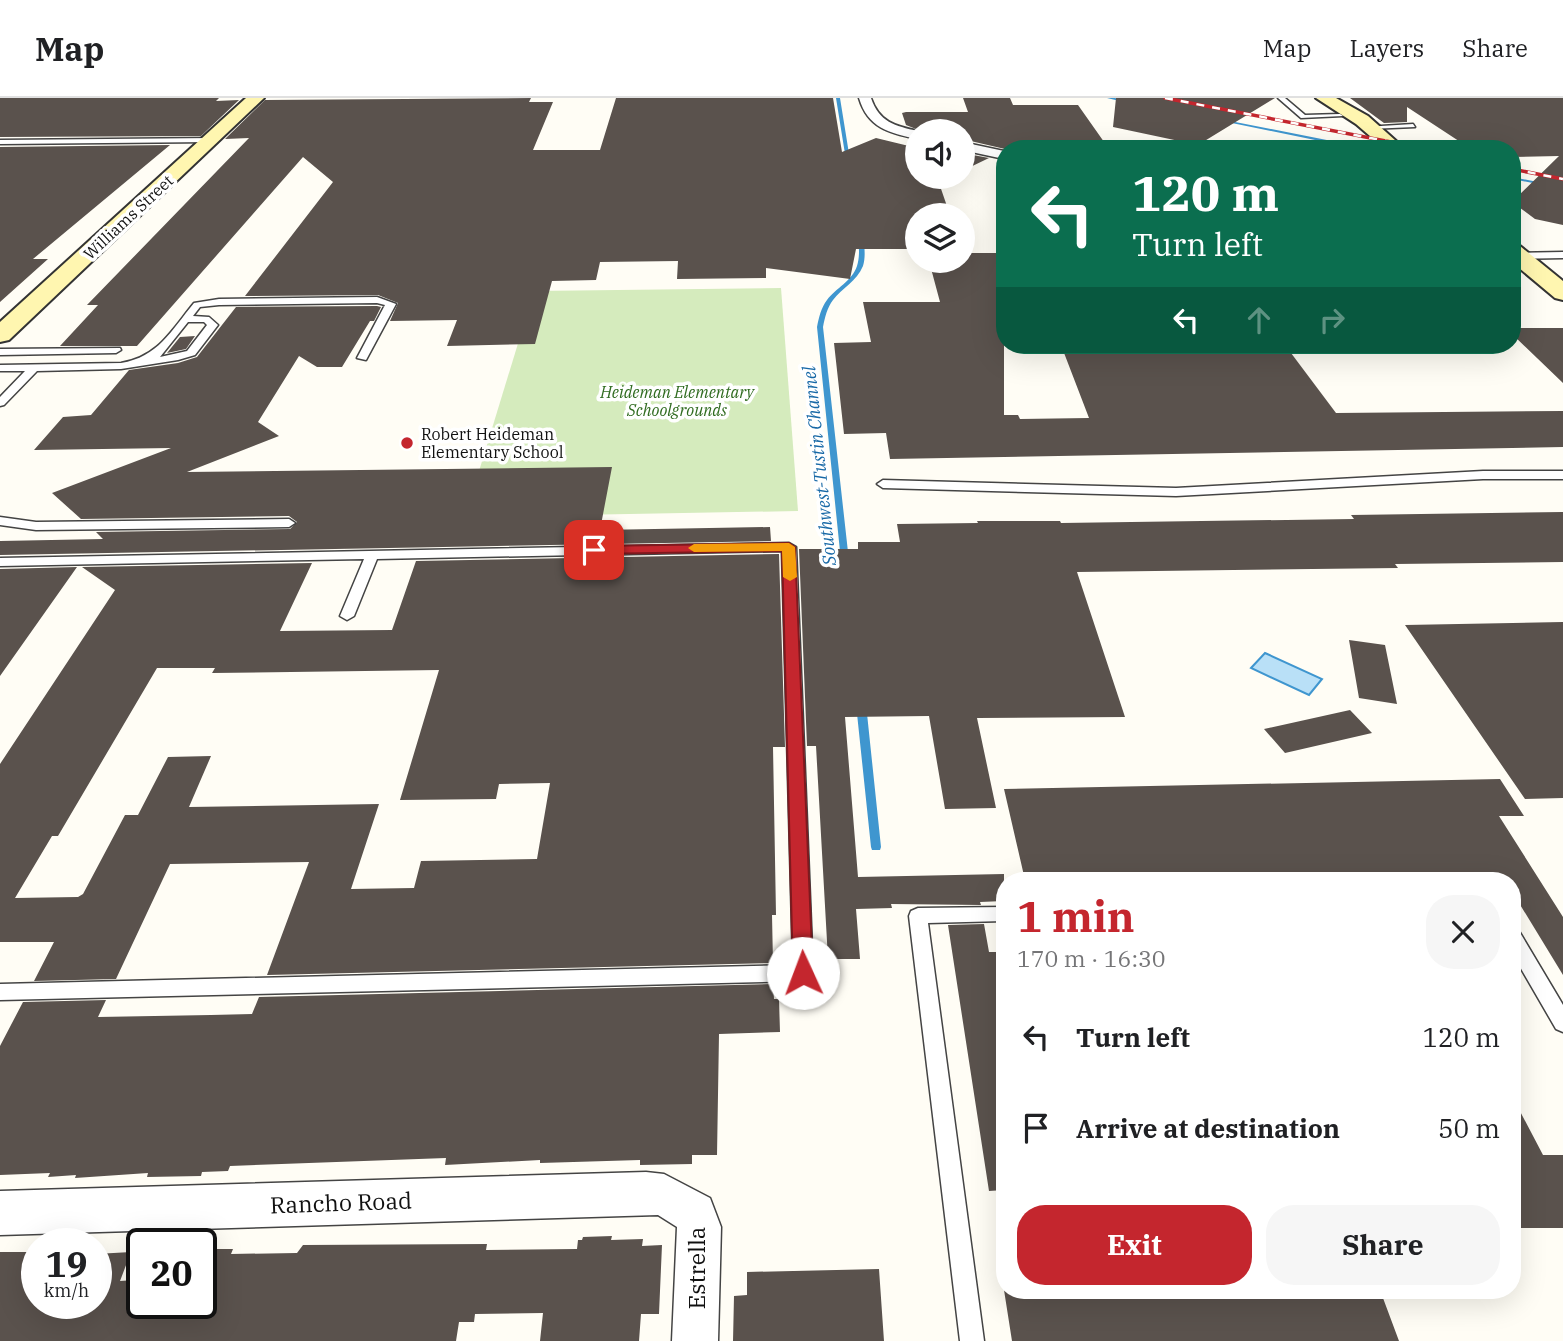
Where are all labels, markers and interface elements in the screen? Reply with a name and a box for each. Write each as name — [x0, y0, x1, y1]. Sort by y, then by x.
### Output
text: Map — [35, 27, 104, 70]
text: Map — [1263, 32, 1311, 64]
text: Layers — [1349, 32, 1424, 64]
text: Share — [1462, 32, 1528, 64]
map controls — [905, 119, 975, 273]
button: sound — [905, 119, 975, 189]
text: 120 m — [1132, 161, 1279, 224]
icon: left — [1017, 168, 1108, 259]
street label: Williams Street — [79, 170, 177, 264]
button: layers — [905, 203, 975, 273]
text: Turn left — [1132, 223, 1263, 265]
icon: left — [1167, 301, 1205, 339]
icon: ahead — [1240, 301, 1278, 339]
icon: right — [1313, 301, 1351, 339]
water label: Southwest-Tustin Channel — [797, 364, 841, 568]
park label: Heideman Elementary Schoolgrounds — [599, 382, 756, 420]
place label: Robert Heideman Elementary School — [421, 424, 564, 462]
marker: Robert Heideman Elementary School — [399, 435, 415, 451]
pin — [564, 520, 624, 580]
icon: arrive — [575, 531, 613, 569]
text: 1 min — [1017, 889, 1135, 944]
button: close — [1426, 895, 1500, 969]
position arrow — [766, 936, 840, 1010]
text: 170 m · 16:30 — [1017, 943, 1166, 973]
icon: left — [1017, 1018, 1055, 1056]
text: Turn left — [1076, 1020, 1190, 1054]
text: 120 m — [1422, 1020, 1500, 1054]
icon: arrive — [1017, 1109, 1055, 1147]
text: Arrive at destination — [1076, 1111, 1340, 1145]
text: 50 m — [1438, 1111, 1500, 1145]
street label: Rancho Road — [269, 1185, 413, 1219]
button: Exit — [1017, 1205, 1252, 1285]
button: Share — [1266, 1205, 1500, 1285]
street label: Estrella — [681, 1227, 711, 1309]
speed limit sign: 20 — [126, 1228, 217, 1319]
text: 19 — [45, 1241, 88, 1287]
text: km/h — [44, 1279, 89, 1302]

